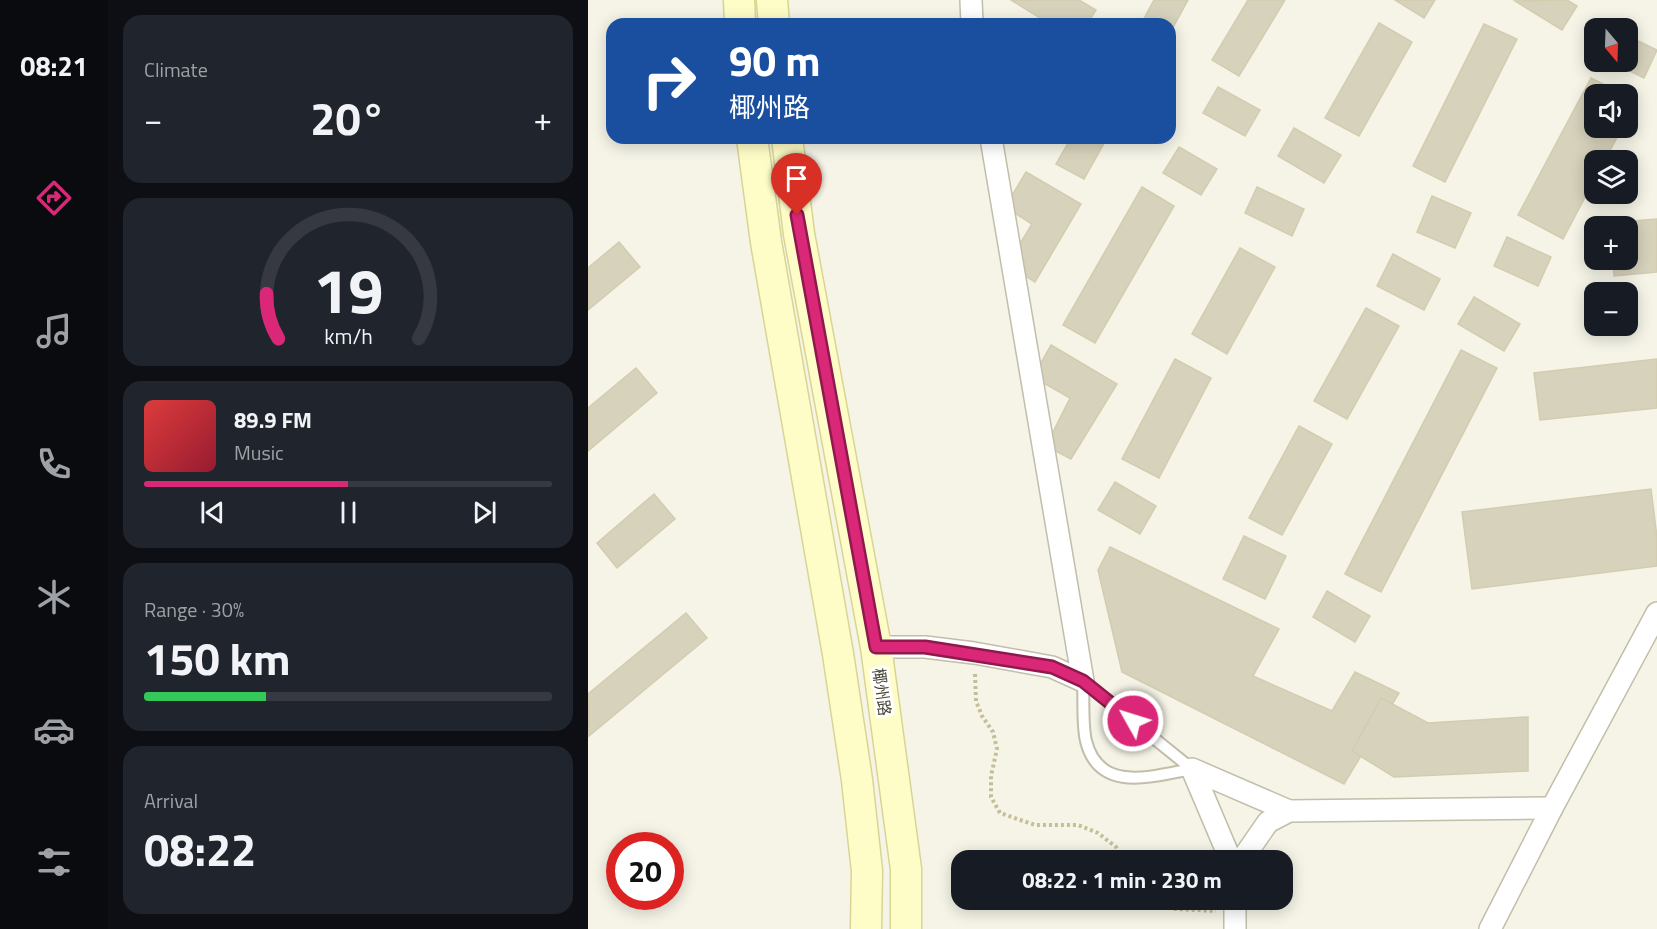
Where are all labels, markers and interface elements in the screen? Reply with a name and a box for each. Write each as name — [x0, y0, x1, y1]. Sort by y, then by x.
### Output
north arrow — [1584, 18, 1638, 72]
map controls — [1584, 18, 1638, 336]
text: 90 m — [729, 28, 821, 92]
icon: right — [630, 42, 708, 120]
text: 08:21 — [20, 45, 88, 86]
text: Climate — [144, 54, 208, 85]
text: 20° — [310, 84, 386, 152]
button: sound — [1584, 84, 1638, 138]
text: 椰州路 — [729, 86, 810, 127]
text: − — [144, 94, 162, 144]
text: + — [534, 94, 552, 144]
button: layers — [1584, 150, 1638, 204]
pin — [771, 153, 822, 215]
icon: arrive — [780, 162, 813, 195]
icon: directions — [33, 177, 75, 219]
button: + — [1584, 216, 1638, 270]
text: 19 — [313, 242, 383, 337]
button: − — [1584, 282, 1638, 336]
icon: music — [33, 310, 75, 352]
text: km/h — [324, 320, 372, 352]
text: 89.9 FM — [234, 403, 312, 437]
text: Music — [234, 437, 284, 468]
icon: phone — [33, 443, 75, 485]
icon: previous — [196, 496, 229, 529]
icon: pause — [332, 496, 365, 529]
icon: next — [468, 496, 501, 529]
icon: climate — [33, 576, 75, 618]
text: Range · 30% — [144, 594, 244, 625]
text: 150 km — [144, 624, 290, 692]
street label: 椰州路 — [867, 667, 897, 717]
position arrow — [1101, 689, 1165, 753]
icon: car — [33, 709, 75, 751]
text: Arrival — [144, 785, 198, 816]
text: 08:22 — [144, 815, 256, 883]
speed limit sign: 20 — [606, 832, 684, 910]
icon: filters — [33, 841, 75, 883]
text: 08:22 · 1 min · 230 m — [1022, 863, 1222, 897]

